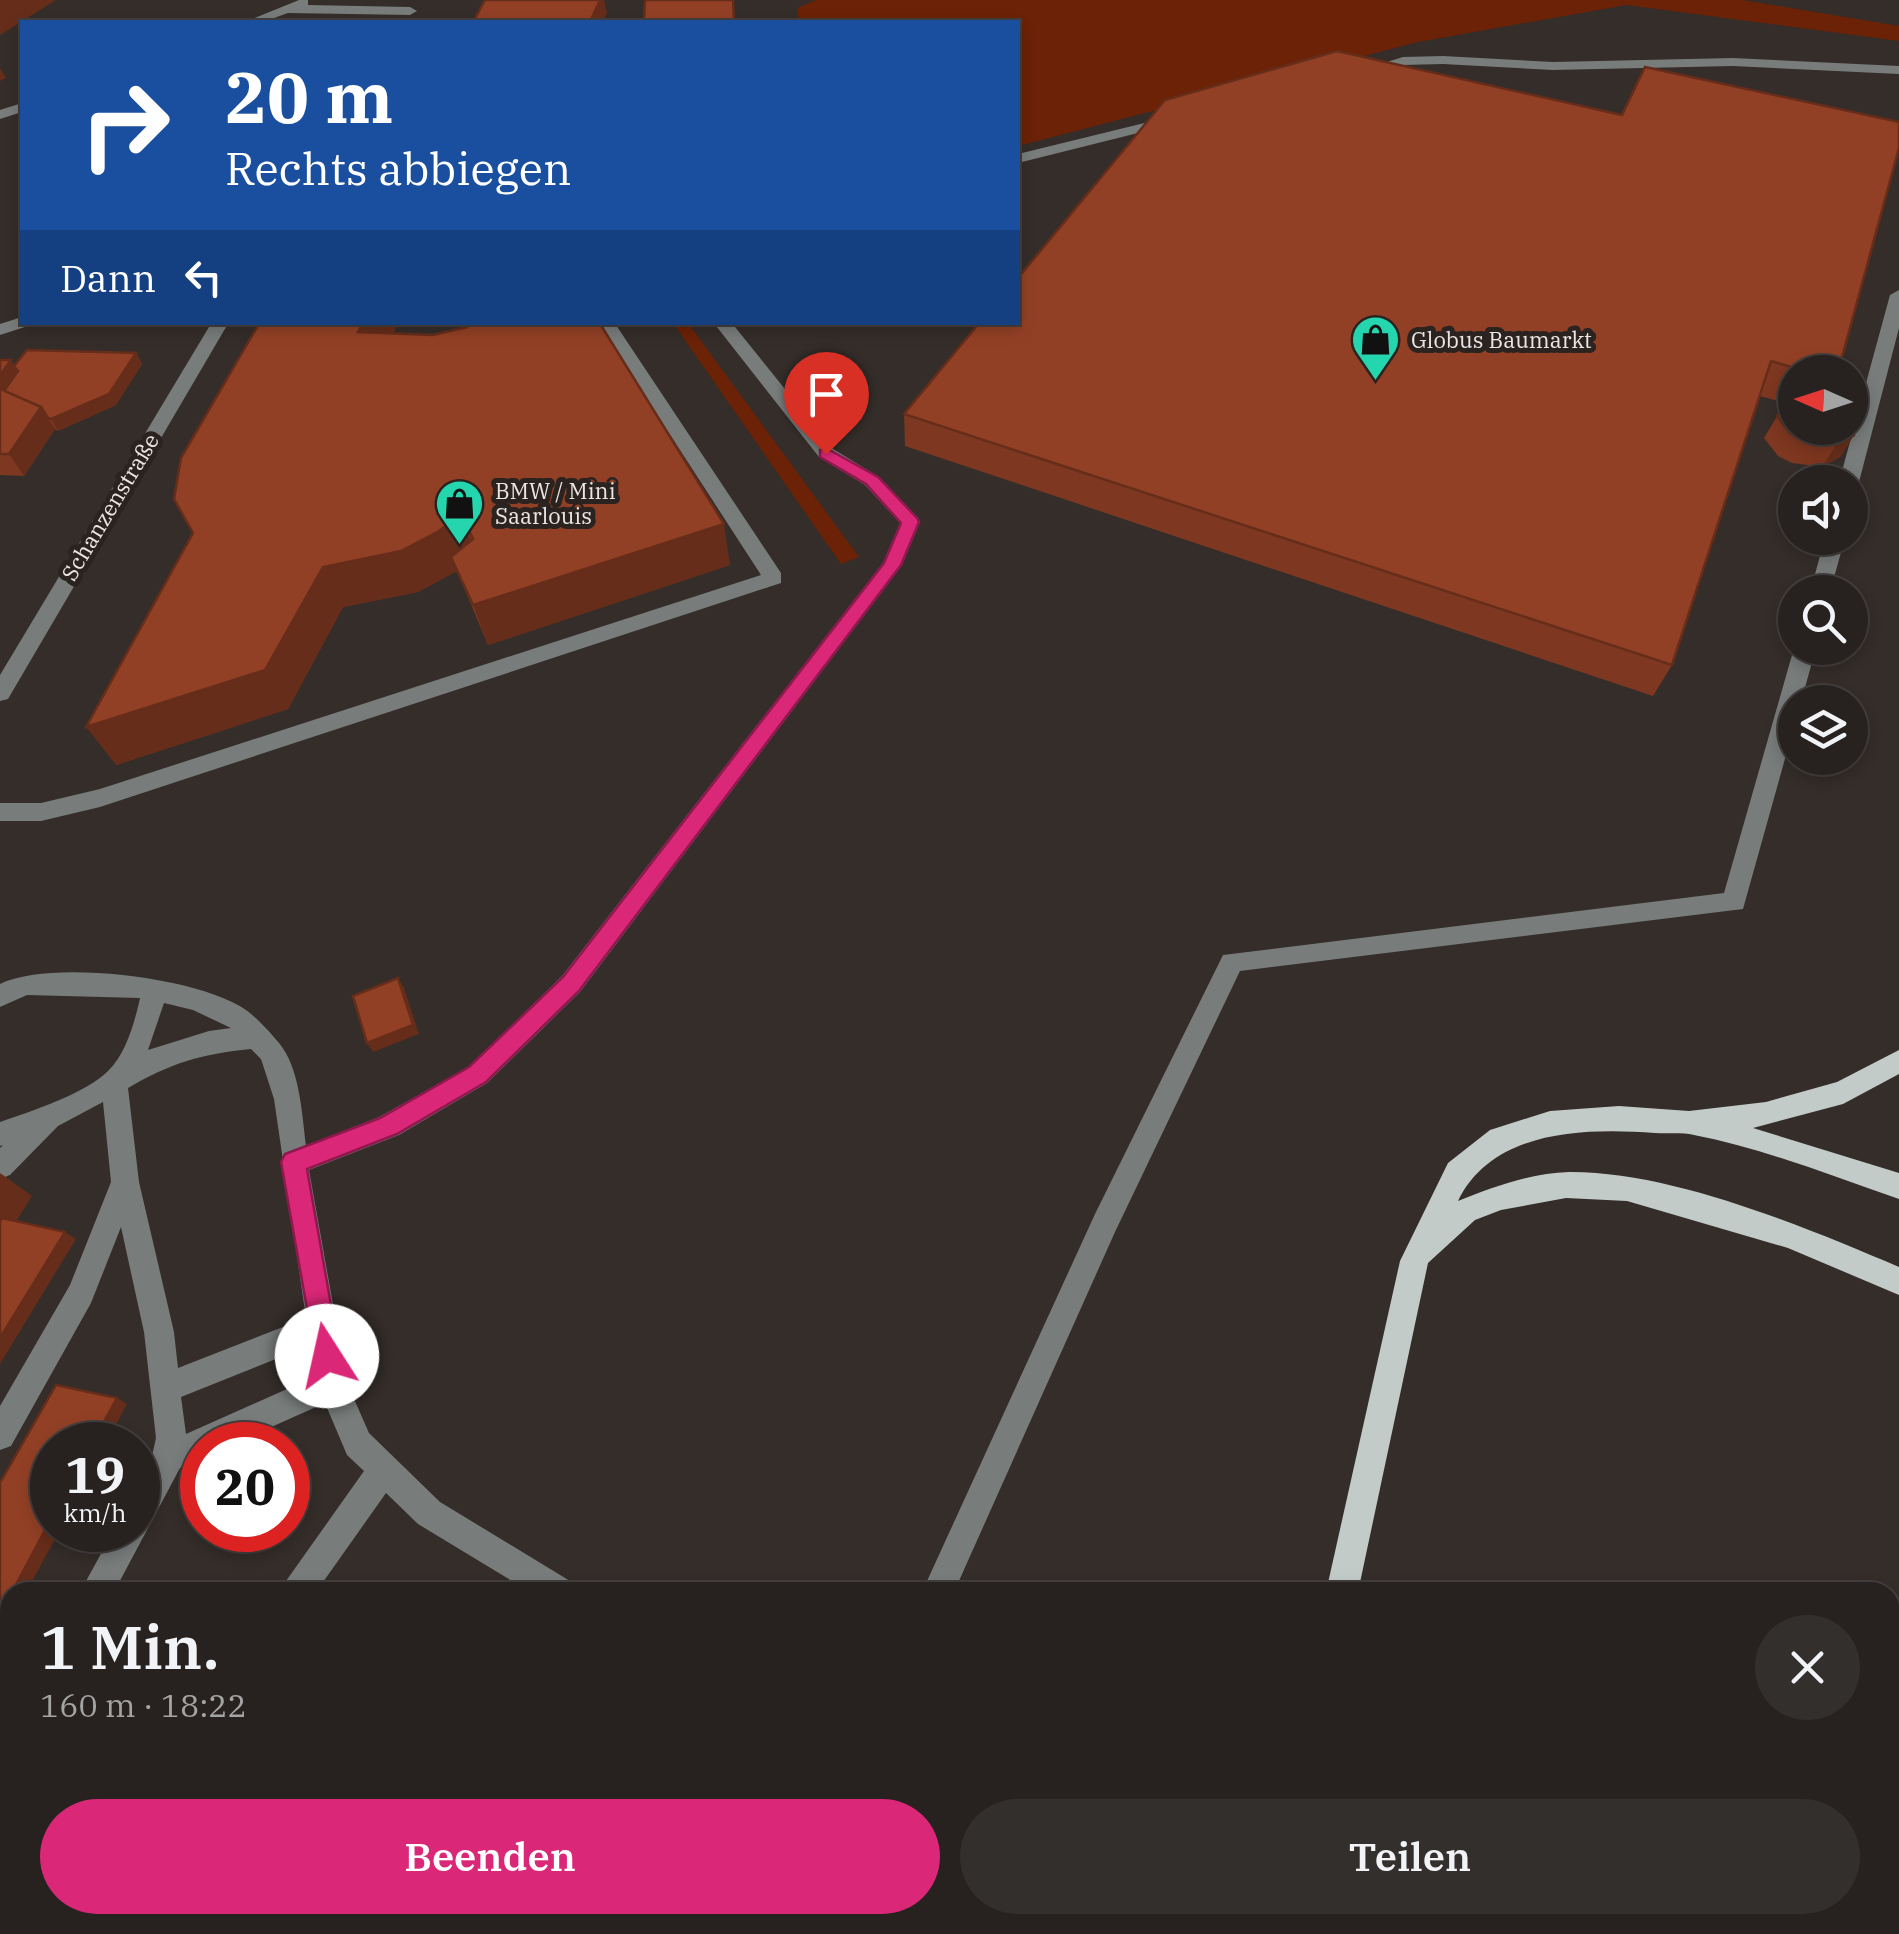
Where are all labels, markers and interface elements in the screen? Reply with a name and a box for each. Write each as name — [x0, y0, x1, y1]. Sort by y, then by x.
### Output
text: 20 m — [225, 51, 393, 142]
icon: right — [60, 60, 190, 190]
text: Rechts abbiegen — [225, 139, 572, 197]
icon: left — [176, 250, 231, 305]
text: Dann — [60, 253, 156, 302]
shop icon: Globus Baumarkt — [1350, 314, 1402, 382]
place label: Globus Baumarkt — [1411, 325, 1592, 354]
pin — [784, 352, 869, 455]
north arrow — [1778, 355, 1868, 445]
map controls — [1778, 355, 1868, 775]
icon: arrive — [799, 367, 854, 422]
street label: Schanzenstraße — [54, 428, 165, 586]
button: sound — [1778, 465, 1868, 555]
place label: BMW / Mini Saarlouis — [495, 476, 616, 530]
shop icon: BMW / Mini Saarlouis — [434, 478, 486, 546]
button: search — [1778, 575, 1868, 665]
button: layers — [1778, 685, 1868, 775]
position arrow — [275, 1304, 379, 1408]
speed limit sign: 20 — [180, 1422, 310, 1552]
text: 19 — [65, 1442, 125, 1507]
text: km/h — [63, 1496, 127, 1529]
text: 1 Min. — [40, 1607, 219, 1686]
button: close — [1755, 1615, 1860, 1720]
text: 160 m · 18:22 — [40, 1684, 247, 1726]
button: Beenden — [40, 1799, 940, 1914]
button: Teilen — [960, 1799, 1860, 1914]

